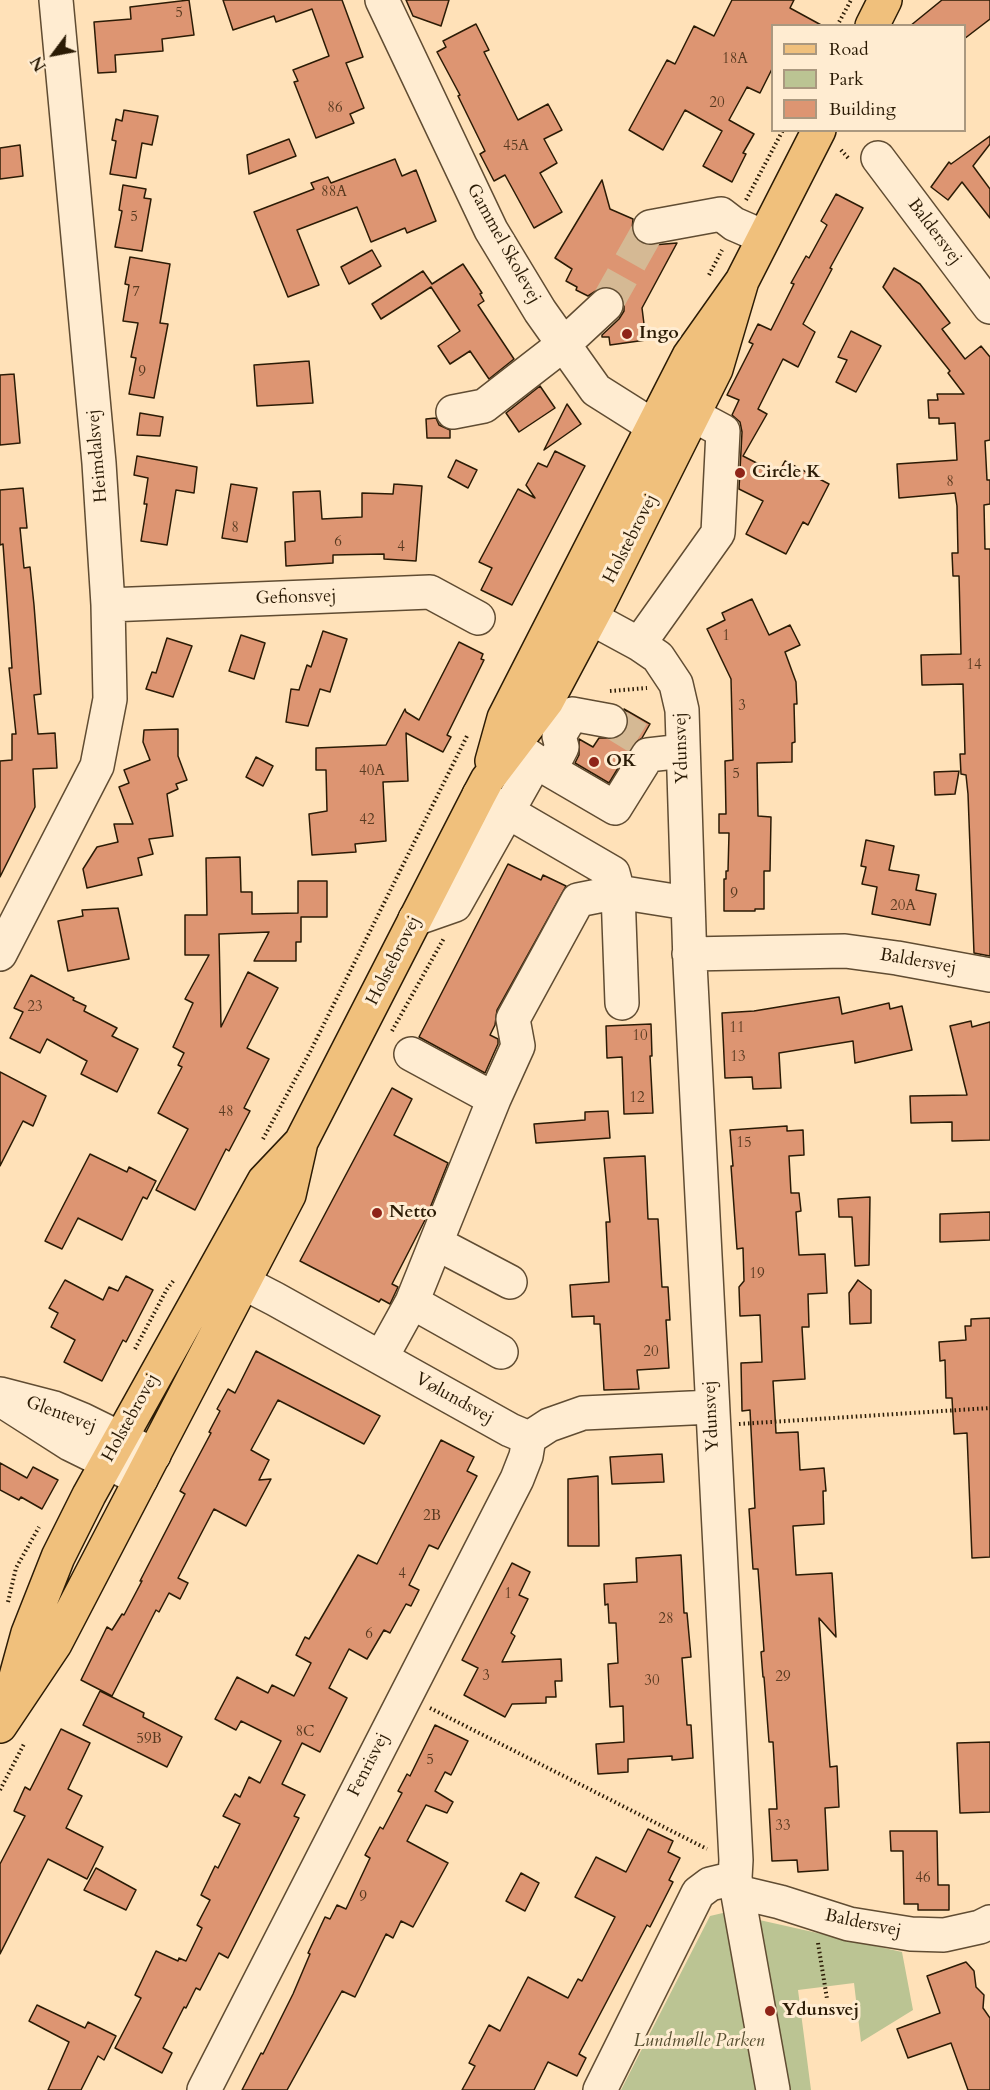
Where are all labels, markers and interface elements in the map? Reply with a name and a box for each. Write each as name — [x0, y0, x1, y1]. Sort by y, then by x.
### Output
house number: 5 — [175, 5, 183, 23]
north arrow — [24, 24, 84, 84]
legend — [771, 24, 966, 132]
text: Road — [829, 37, 869, 62]
house number: 18A — [722, 51, 748, 69]
text: N — [26, 52, 52, 75]
text: Park — [829, 67, 864, 92]
house number: 20 — [709, 95, 725, 113]
text: Building — [829, 97, 896, 122]
house number: 86 — [327, 100, 343, 118]
house number: 45A — [503, 138, 529, 156]
street label: Gammel Skolevej — [461, 180, 545, 308]
house number: 88A — [321, 184, 347, 202]
street label: Baldersvej — [902, 195, 966, 269]
house number: 5 — [130, 209, 138, 227]
house number: 7 — [132, 284, 140, 302]
place label: Ingo — [639, 323, 679, 345]
marker: Ingo — [620, 327, 634, 341]
house number: 9 — [138, 364, 146, 382]
street label: Heimdalsvej — [83, 408, 113, 504]
place label: Circle K — [752, 462, 821, 484]
marker: Circle K — [733, 466, 747, 480]
house number: 8 — [946, 474, 954, 492]
street label: Holstebrovej — [599, 491, 663, 587]
house number: 8 — [231, 520, 239, 538]
house number: 6 — [334, 534, 342, 552]
house number: 4 — [397, 539, 405, 557]
street label: Gefionsvej — [255, 586, 337, 610]
house number: 1 — [722, 628, 730, 646]
house number: 14 — [966, 657, 982, 675]
house number: 3 — [738, 698, 746, 716]
street label: Ydunsvej — [670, 712, 694, 784]
place label: OK — [606, 751, 637, 773]
marker: OK — [587, 755, 601, 769]
house number: 40A — [359, 763, 385, 781]
house number: 5 — [732, 766, 740, 784]
house number: 42 — [359, 812, 375, 830]
house number: 9 — [730, 886, 738, 904]
house number: 20A — [890, 898, 916, 916]
street label: Holstebrovej — [362, 913, 426, 1009]
street label: Baldersvej — [878, 945, 958, 979]
house number: 23 — [27, 999, 43, 1017]
house number: 11 — [729, 1020, 745, 1038]
house number: 10 — [632, 1028, 648, 1046]
house number: 13 — [730, 1049, 746, 1067]
house number: 12 — [629, 1090, 645, 1108]
house number: 48 — [218, 1104, 234, 1122]
house number: 15 — [736, 1135, 752, 1153]
place label: Netto — [389, 1202, 437, 1224]
marker: Netto — [370, 1206, 384, 1220]
house number: 19 — [749, 1266, 765, 1284]
house number: 20 — [643, 1344, 659, 1362]
street label: Vølundsvej — [411, 1369, 497, 1429]
street label: Holstebrovej — [98, 1370, 164, 1466]
street label: Ydunsvej — [699, 1380, 725, 1452]
street label: Glentevej — [23, 1392, 99, 1438]
house number: 2B — [423, 1508, 441, 1526]
house number: 4 — [398, 1566, 406, 1584]
house number: 1 — [504, 1586, 512, 1604]
house number: 28 — [658, 1611, 674, 1629]
house number: 6 — [365, 1626, 373, 1644]
house number: 3 — [482, 1668, 490, 1686]
house number: 29 — [775, 1669, 791, 1687]
house number: 30 — [644, 1673, 660, 1691]
house number: 8C — [295, 1724, 315, 1742]
street label: Fenrisvej — [344, 1730, 394, 1800]
house number: 59B — [136, 1731, 162, 1749]
house number: 5 — [426, 1752, 434, 1770]
house number: 33 — [775, 1818, 791, 1836]
house number: 46 — [915, 1870, 931, 1888]
house number: 9 — [359, 1889, 367, 1907]
street label: Baldersvej — [823, 1905, 903, 1943]
place label: Ydunsvej — [782, 2000, 859, 2022]
marker: Ydunsvej — [763, 2004, 777, 2018]
park label: Lundmølle Parken — [634, 2031, 764, 2053]

